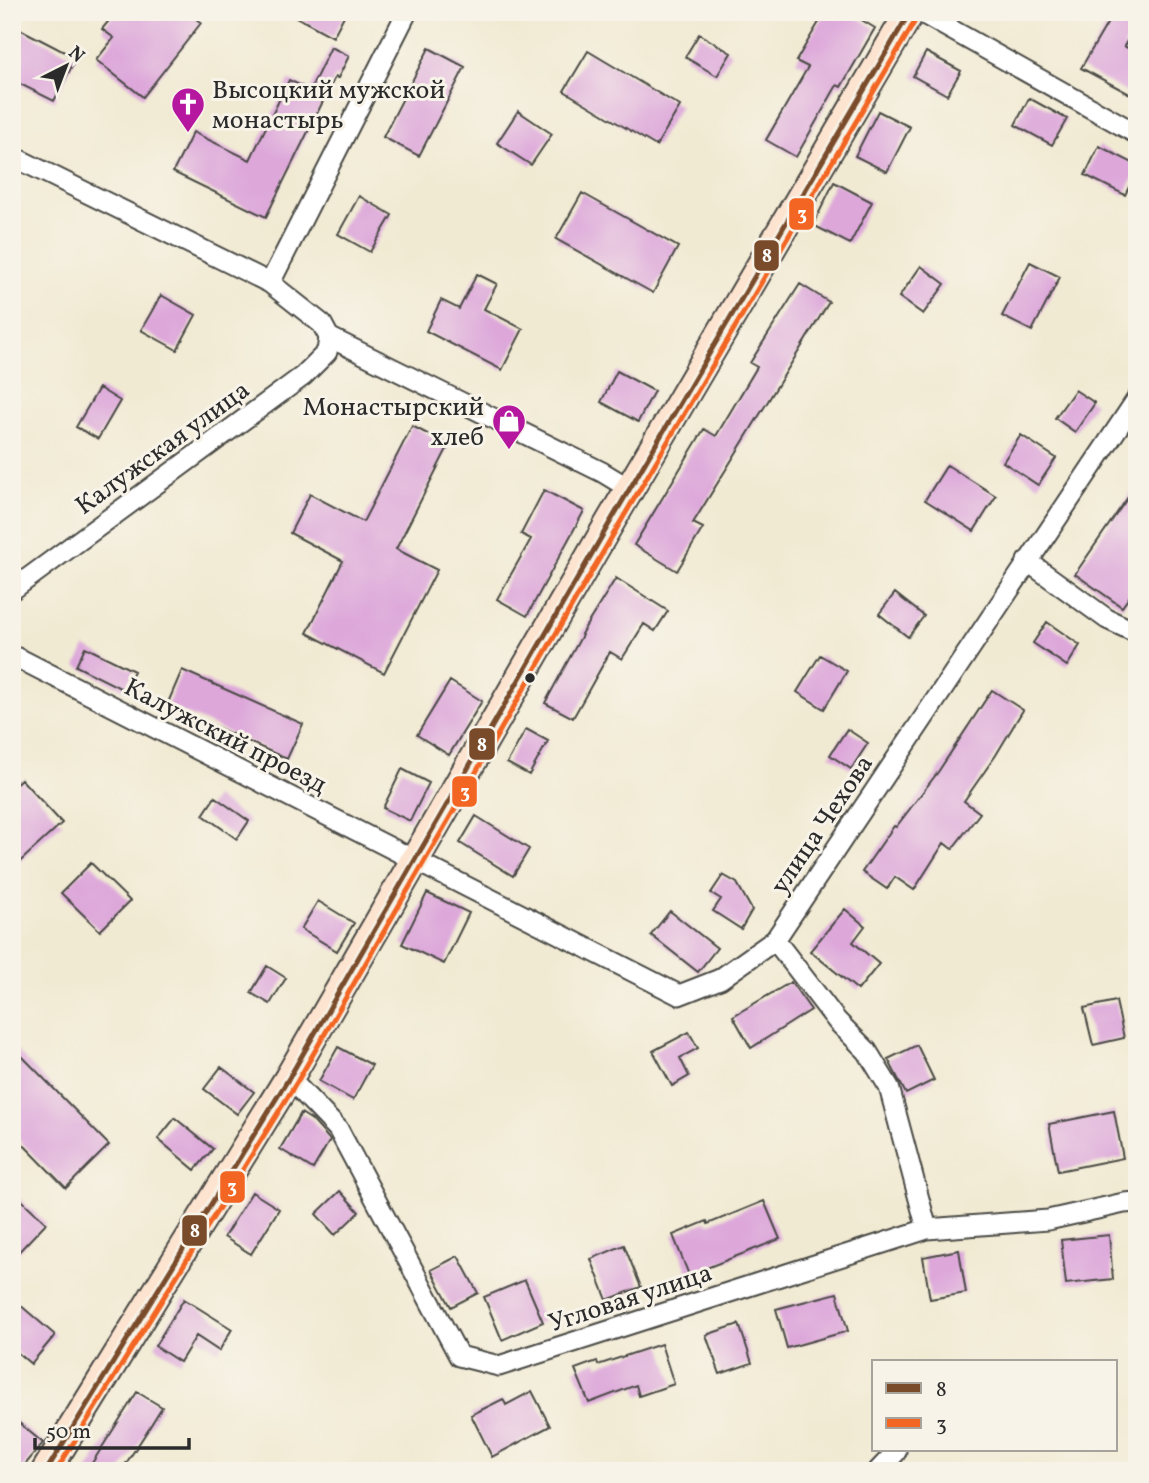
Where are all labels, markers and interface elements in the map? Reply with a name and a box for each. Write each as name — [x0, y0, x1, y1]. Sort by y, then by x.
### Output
north arrow — [32, 32, 102, 102]
text: N — [62, 41, 90, 69]
place label: Высоцкий мужской монастырь — [212, 73, 445, 139]
church icon: Высоцкий мужской монастырь — [169, 85, 207, 134]
line badge: 3 — [788, 197, 815, 231]
text: 3 — [797, 202, 807, 228]
line badge: 8 — [753, 239, 780, 272]
text: 8 — [762, 244, 772, 270]
street label: Калужская улица — [69, 373, 258, 524]
place label: Монастырский хлеб — [303, 390, 484, 456]
shop icon: Монастырский хлеб — [490, 402, 528, 451]
street label: Калужский проезд — [117, 670, 333, 804]
unlabelled marker — [523, 671, 537, 685]
line badge: 8 — [468, 727, 496, 761]
text: 8 — [477, 733, 487, 759]
street label: улица Чехова — [763, 748, 883, 902]
line badge: 3 — [451, 775, 478, 808]
text: 3 — [460, 780, 470, 806]
line badge: 3 — [219, 1170, 246, 1204]
text: 3 — [227, 1175, 237, 1201]
line badge: 8 — [181, 1214, 208, 1247]
text: 8 — [190, 1219, 200, 1245]
street label: Угловая улица — [544, 1255, 717, 1342]
legend — [872, 1360, 1118, 1452]
text: 8 — [936, 1376, 947, 1405]
scale bar — [35, 1406, 189, 1450]
text: 3 — [936, 1410, 947, 1439]
text: 50 m — [46, 1418, 91, 1447]

